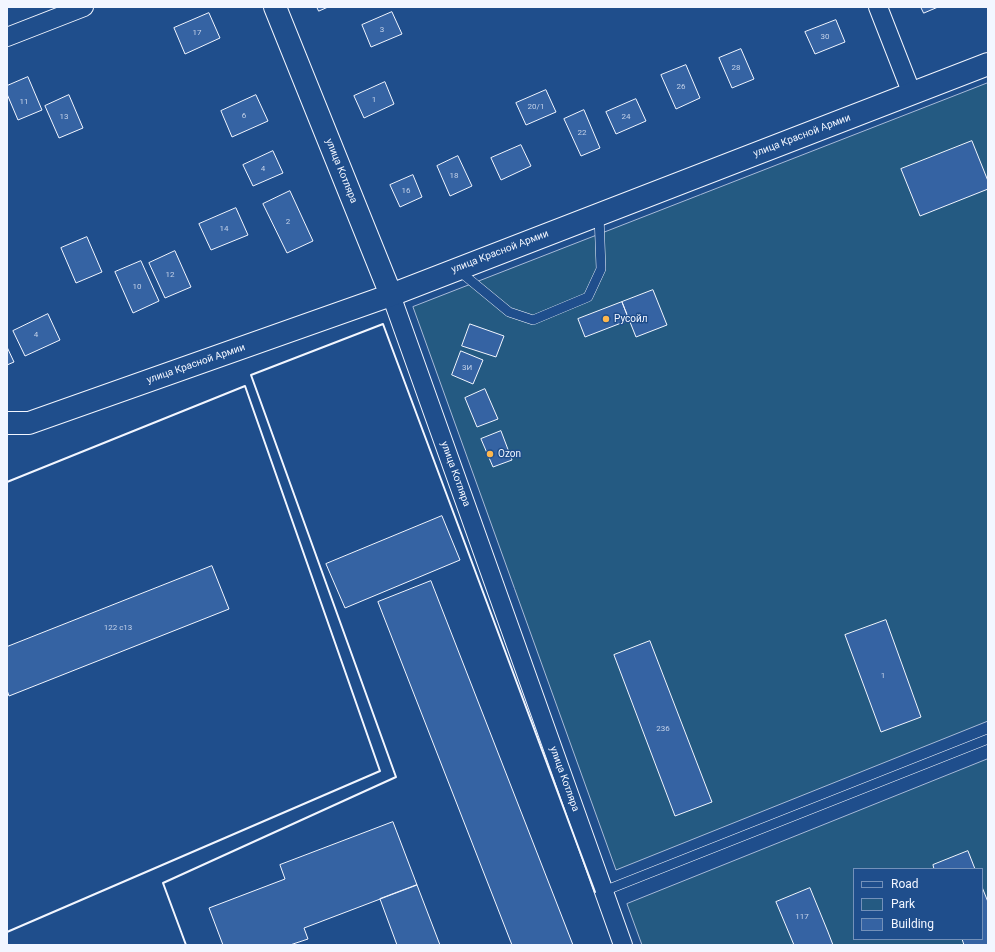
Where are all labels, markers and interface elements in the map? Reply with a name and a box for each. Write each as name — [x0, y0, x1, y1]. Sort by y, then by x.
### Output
house number: 3 — [380, 25, 384, 35]
house number: 17 — [193, 28, 201, 38]
house number: 30 — [821, 32, 829, 42]
house number: 28 — [732, 63, 740, 73]
house number: 26 — [677, 82, 685, 92]
house number: 1 — [372, 95, 376, 105]
house number: 11 — [20, 97, 28, 107]
house number: 20/1 — [528, 102, 544, 112]
house number: 6 — [242, 111, 246, 121]
house number: 13 — [60, 112, 68, 122]
house number: 24 — [622, 112, 630, 122]
street label: улица Красной Армии — [752, 112, 852, 160]
house number: 22 — [578, 128, 586, 138]
street label: улица Котляра — [323, 137, 359, 205]
house number: 4 — [261, 164, 265, 174]
house number: 18 — [450, 171, 458, 181]
house number: 16 — [402, 186, 410, 196]
house number: 2 — [286, 217, 290, 227]
house number: 14 — [220, 224, 228, 234]
street label: улица Красной Армии — [450, 228, 550, 276]
house number: 12 — [166, 270, 174, 280]
house number: 10 — [133, 282, 141, 292]
place label: Русойл — [614, 313, 648, 325]
marker: Русойл — [601, 314, 611, 324]
house number: 4 — [34, 330, 38, 340]
street label: улица Красной Армии — [145, 342, 247, 386]
house number: 3И — [462, 363, 472, 373]
street label: улица Котляра — [438, 440, 472, 508]
place label: Ozon — [498, 448, 521, 460]
marker: Ozon — [485, 449, 495, 459]
house number: 122 с13 — [104, 623, 132, 633]
house number: 1 — [881, 671, 885, 681]
house number: 236 — [656, 724, 670, 734]
street label: улица Котляра — [547, 745, 581, 813]
legend — [853, 868, 983, 940]
text: Road — [891, 877, 919, 891]
text: Park — [891, 897, 915, 911]
house number: 117 — [795, 912, 809, 922]
text: Building — [891, 917, 934, 931]

